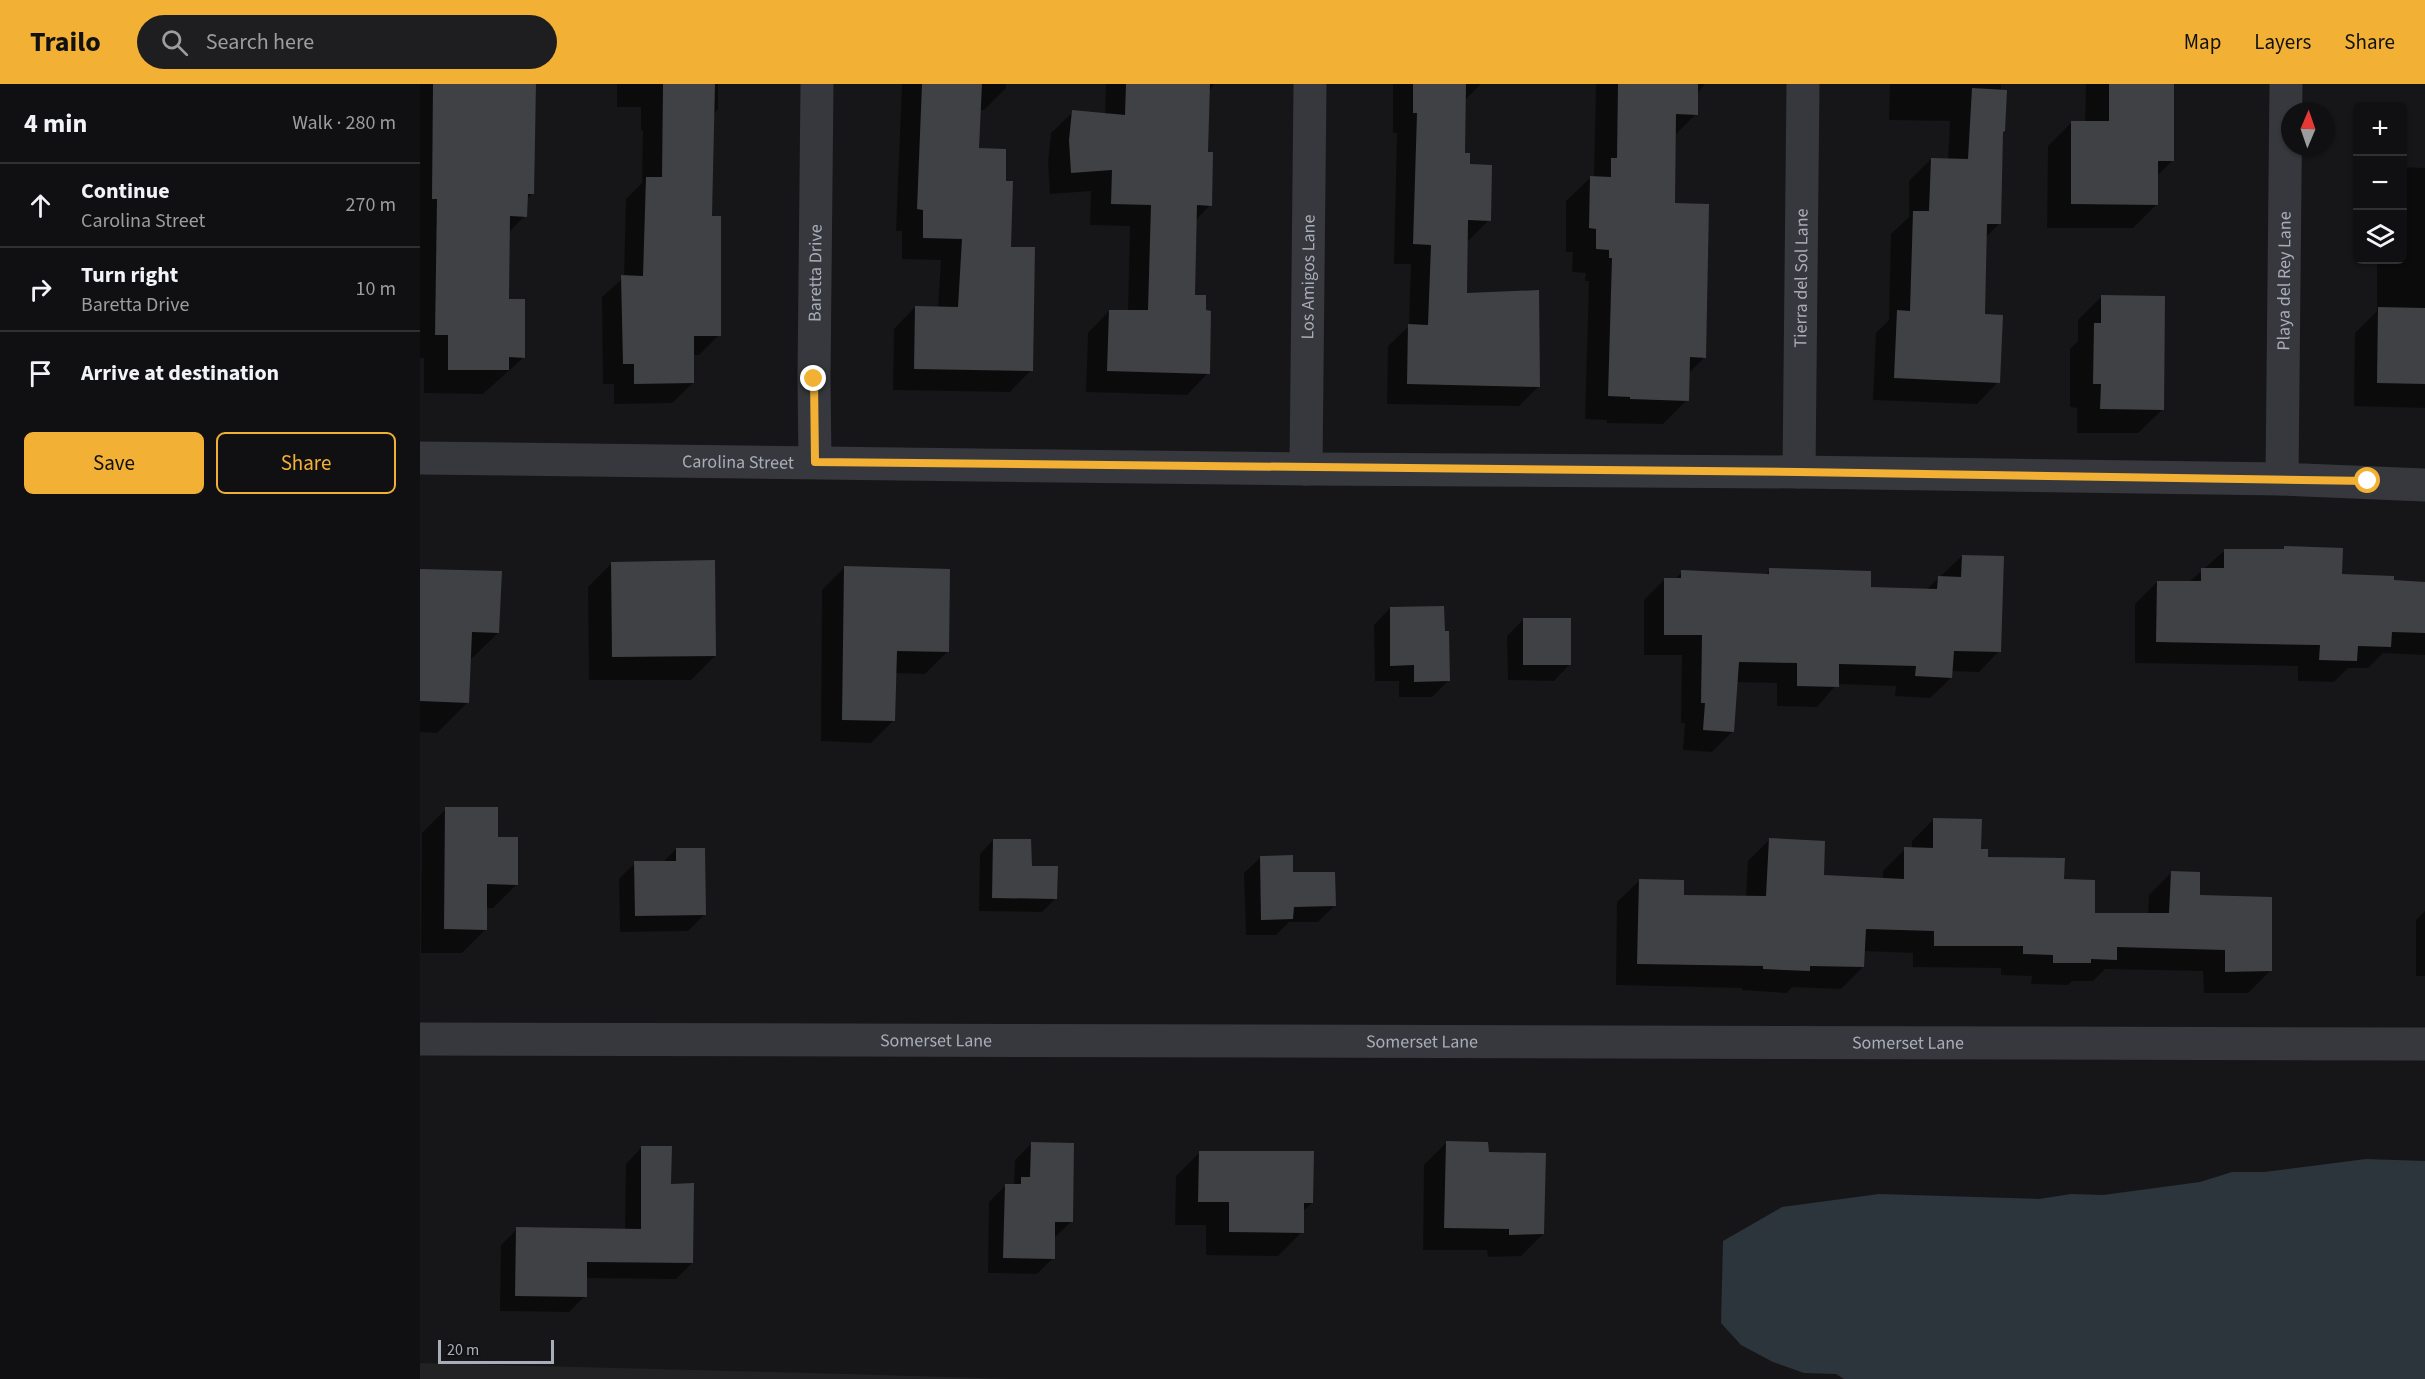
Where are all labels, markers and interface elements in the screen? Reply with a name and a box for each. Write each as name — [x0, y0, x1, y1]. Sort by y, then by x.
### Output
search box — [137, 15, 557, 69]
text: Trailo — [30, 22, 101, 62]
icon: search — [158, 26, 191, 59]
text: Search here — [206, 26, 314, 58]
text: Map — [2184, 27, 2221, 57]
text: Layers — [2254, 27, 2311, 57]
text: Share — [2344, 27, 2395, 57]
north arrow — [2281, 102, 2335, 156]
map controls — [2353, 102, 2407, 264]
button: + — [2353, 102, 2407, 156]
text: 4 min — [24, 105, 87, 142]
text: Walk · 280 m — [292, 109, 396, 137]
button: − — [2353, 156, 2407, 210]
text: Continue — [81, 175, 170, 207]
icon: ahead — [24, 189, 57, 222]
text: 270 m — [346, 191, 396, 219]
text: Carolina Street — [81, 207, 205, 235]
street label: Tierra del Sol Lane — [1788, 208, 1815, 348]
button: layers — [2353, 210, 2407, 264]
street label: Playa del Rey Lane — [2271, 211, 2298, 351]
street label: Los Amigos Lane — [1295, 214, 1322, 340]
street label: Baretta Drive — [803, 224, 829, 322]
text: Turn right — [81, 259, 178, 291]
icon: right — [24, 273, 57, 306]
text: 10 m — [356, 275, 396, 303]
text: Baretta Drive — [81, 291, 189, 319]
icon: arrive — [24, 357, 57, 390]
text: Arrive at destination — [81, 357, 279, 389]
route end — [800, 365, 826, 391]
button: Save — [24, 432, 204, 494]
button: Share — [216, 432, 396, 494]
street label: Carolina Street — [682, 449, 794, 476]
route start — [2354, 467, 2380, 493]
street label: Somerset Lane — [880, 1028, 992, 1053]
street label: Somerset Lane — [1366, 1029, 1478, 1055]
street label: Somerset Lane — [1852, 1031, 1964, 1056]
scale bar — [438, 1337, 554, 1364]
text: 20 m — [447, 1339, 479, 1361]

